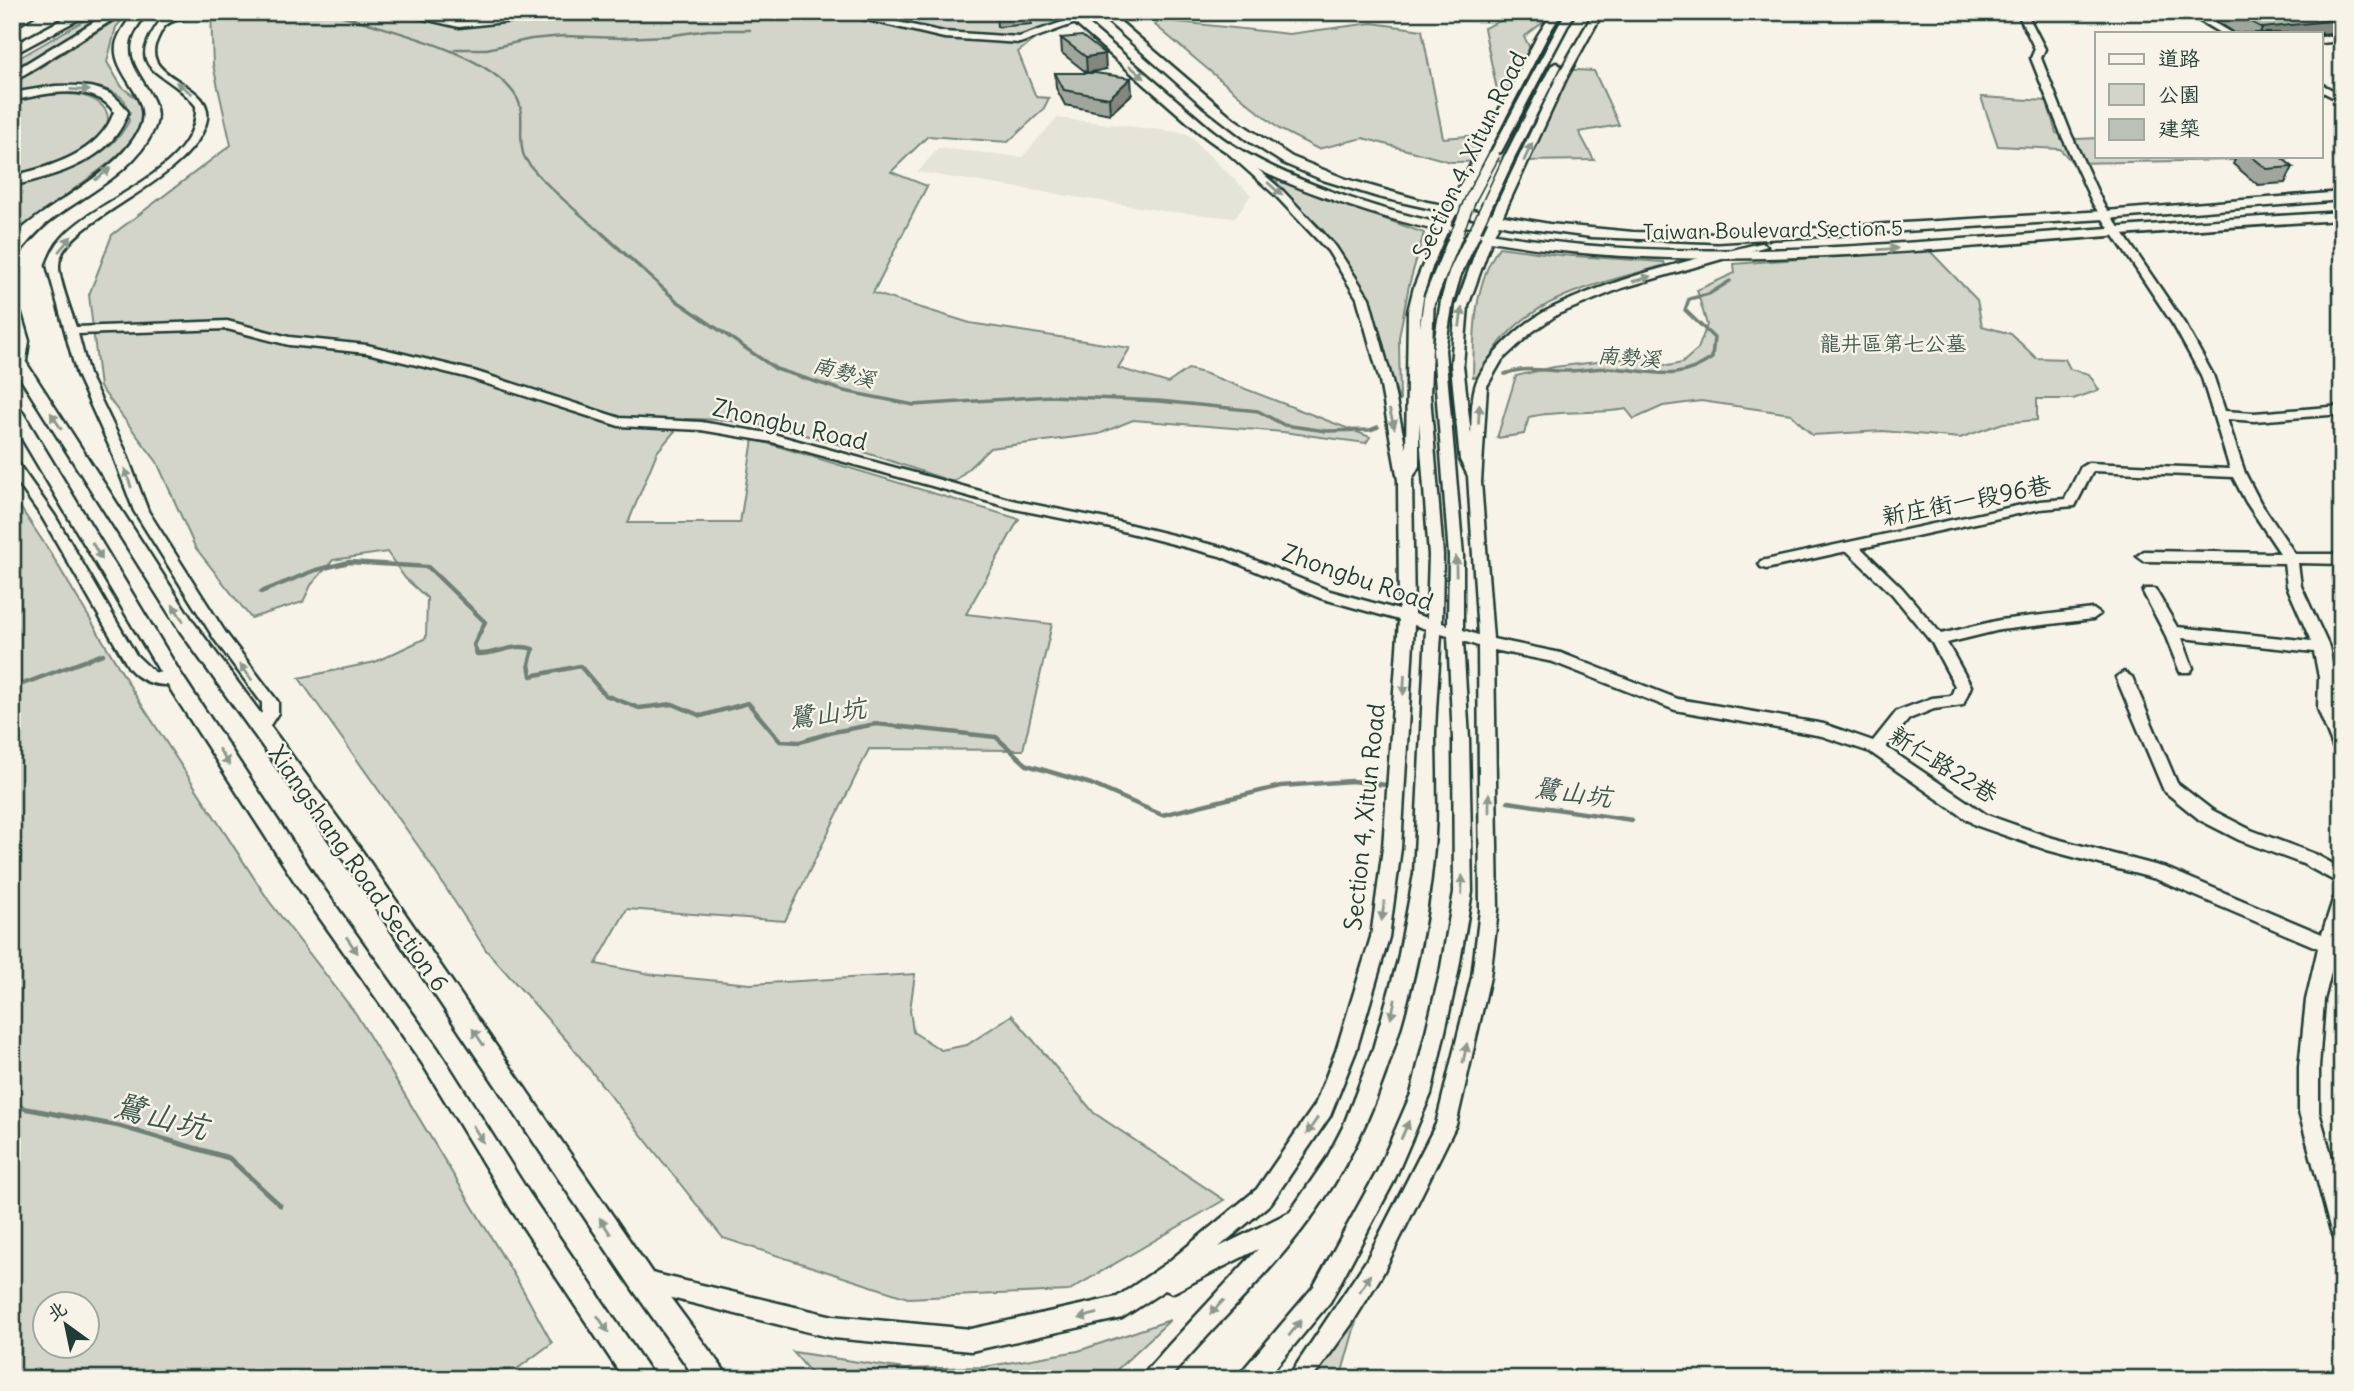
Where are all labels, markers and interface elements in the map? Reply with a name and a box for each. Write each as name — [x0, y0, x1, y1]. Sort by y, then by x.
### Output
legend — [2095, 32, 2322, 158]
text: 道路 — [2158, 45, 2200, 72]
street label: Section 4, Xitun Road — [1406, 46, 1532, 264]
one-way arrow — [1129, 64, 1146, 79]
one-way arrow — [175, 81, 193, 95]
text: 公園 — [2158, 81, 2200, 108]
one-way arrow — [69, 85, 91, 96]
text: 建築 — [2158, 115, 2200, 142]
one-way arrow — [1523, 142, 1534, 162]
one-way arrow — [94, 168, 112, 182]
one-way arrow — [1266, 181, 1283, 197]
street label: Taiwan Boulevard Section 5 — [1643, 214, 1903, 246]
one-way arrow — [57, 235, 72, 252]
one-way arrow — [1877, 243, 1899, 254]
one-way arrow — [1631, 273, 1653, 284]
one-way arrow — [1456, 306, 1467, 328]
park label: 龍井區第七公墓 — [1820, 330, 1967, 357]
water label: 南勢溪 — [1597, 341, 1662, 373]
water label: 南勢溪 — [810, 351, 879, 393]
street label: Zhongbu Road — [710, 392, 870, 456]
one-way arrow — [1474, 402, 1485, 424]
one-way arrow — [1388, 409, 1398, 430]
one-way arrow — [49, 411, 62, 431]
one-way arrow — [122, 468, 133, 489]
street label: 新庄街一段96巷 — [1879, 469, 2053, 531]
street label: Zhongbu Road — [1279, 537, 1437, 617]
one-way arrow — [91, 541, 103, 560]
one-way arrow — [1450, 555, 1462, 577]
one-way arrow — [172, 603, 185, 622]
one-way arrow — [239, 663, 253, 681]
one-way arrow — [1398, 674, 1409, 696]
water label: 鷺山坑 — [786, 691, 871, 735]
street label: Section 4, Xitun Road — [1337, 702, 1391, 932]
street label: 新仁路22巷 — [1884, 719, 2004, 809]
street label: Xiangshang Road Section 6 — [262, 739, 456, 997]
one-way arrow — [218, 747, 231, 766]
water label: 鷺山坑 — [1532, 770, 1617, 814]
one-way arrow — [1483, 791, 1495, 813]
one-way arrow — [1456, 874, 1468, 896]
one-way arrow — [1378, 900, 1389, 922]
one-way arrow — [345, 936, 359, 954]
one-way arrow — [1388, 998, 1399, 1020]
one-way arrow — [471, 1028, 485, 1046]
one-way arrow — [1459, 1041, 1470, 1063]
water label: 鷺山坑 — [109, 1084, 216, 1149]
one-way arrow — [1305, 1117, 1319, 1135]
one-way arrow — [1400, 1119, 1411, 1140]
one-way arrow — [472, 1124, 485, 1144]
one-way arrow — [598, 1217, 612, 1235]
one-way arrow — [1358, 1273, 1371, 1292]
north arrow — [32, 1290, 102, 1360]
text: 北 — [42, 1296, 71, 1326]
one-way arrow — [1209, 1298, 1225, 1315]
one-way arrow — [1077, 1310, 1099, 1321]
one-way arrow — [596, 1315, 610, 1333]
one-way arrow — [1287, 1319, 1302, 1337]

